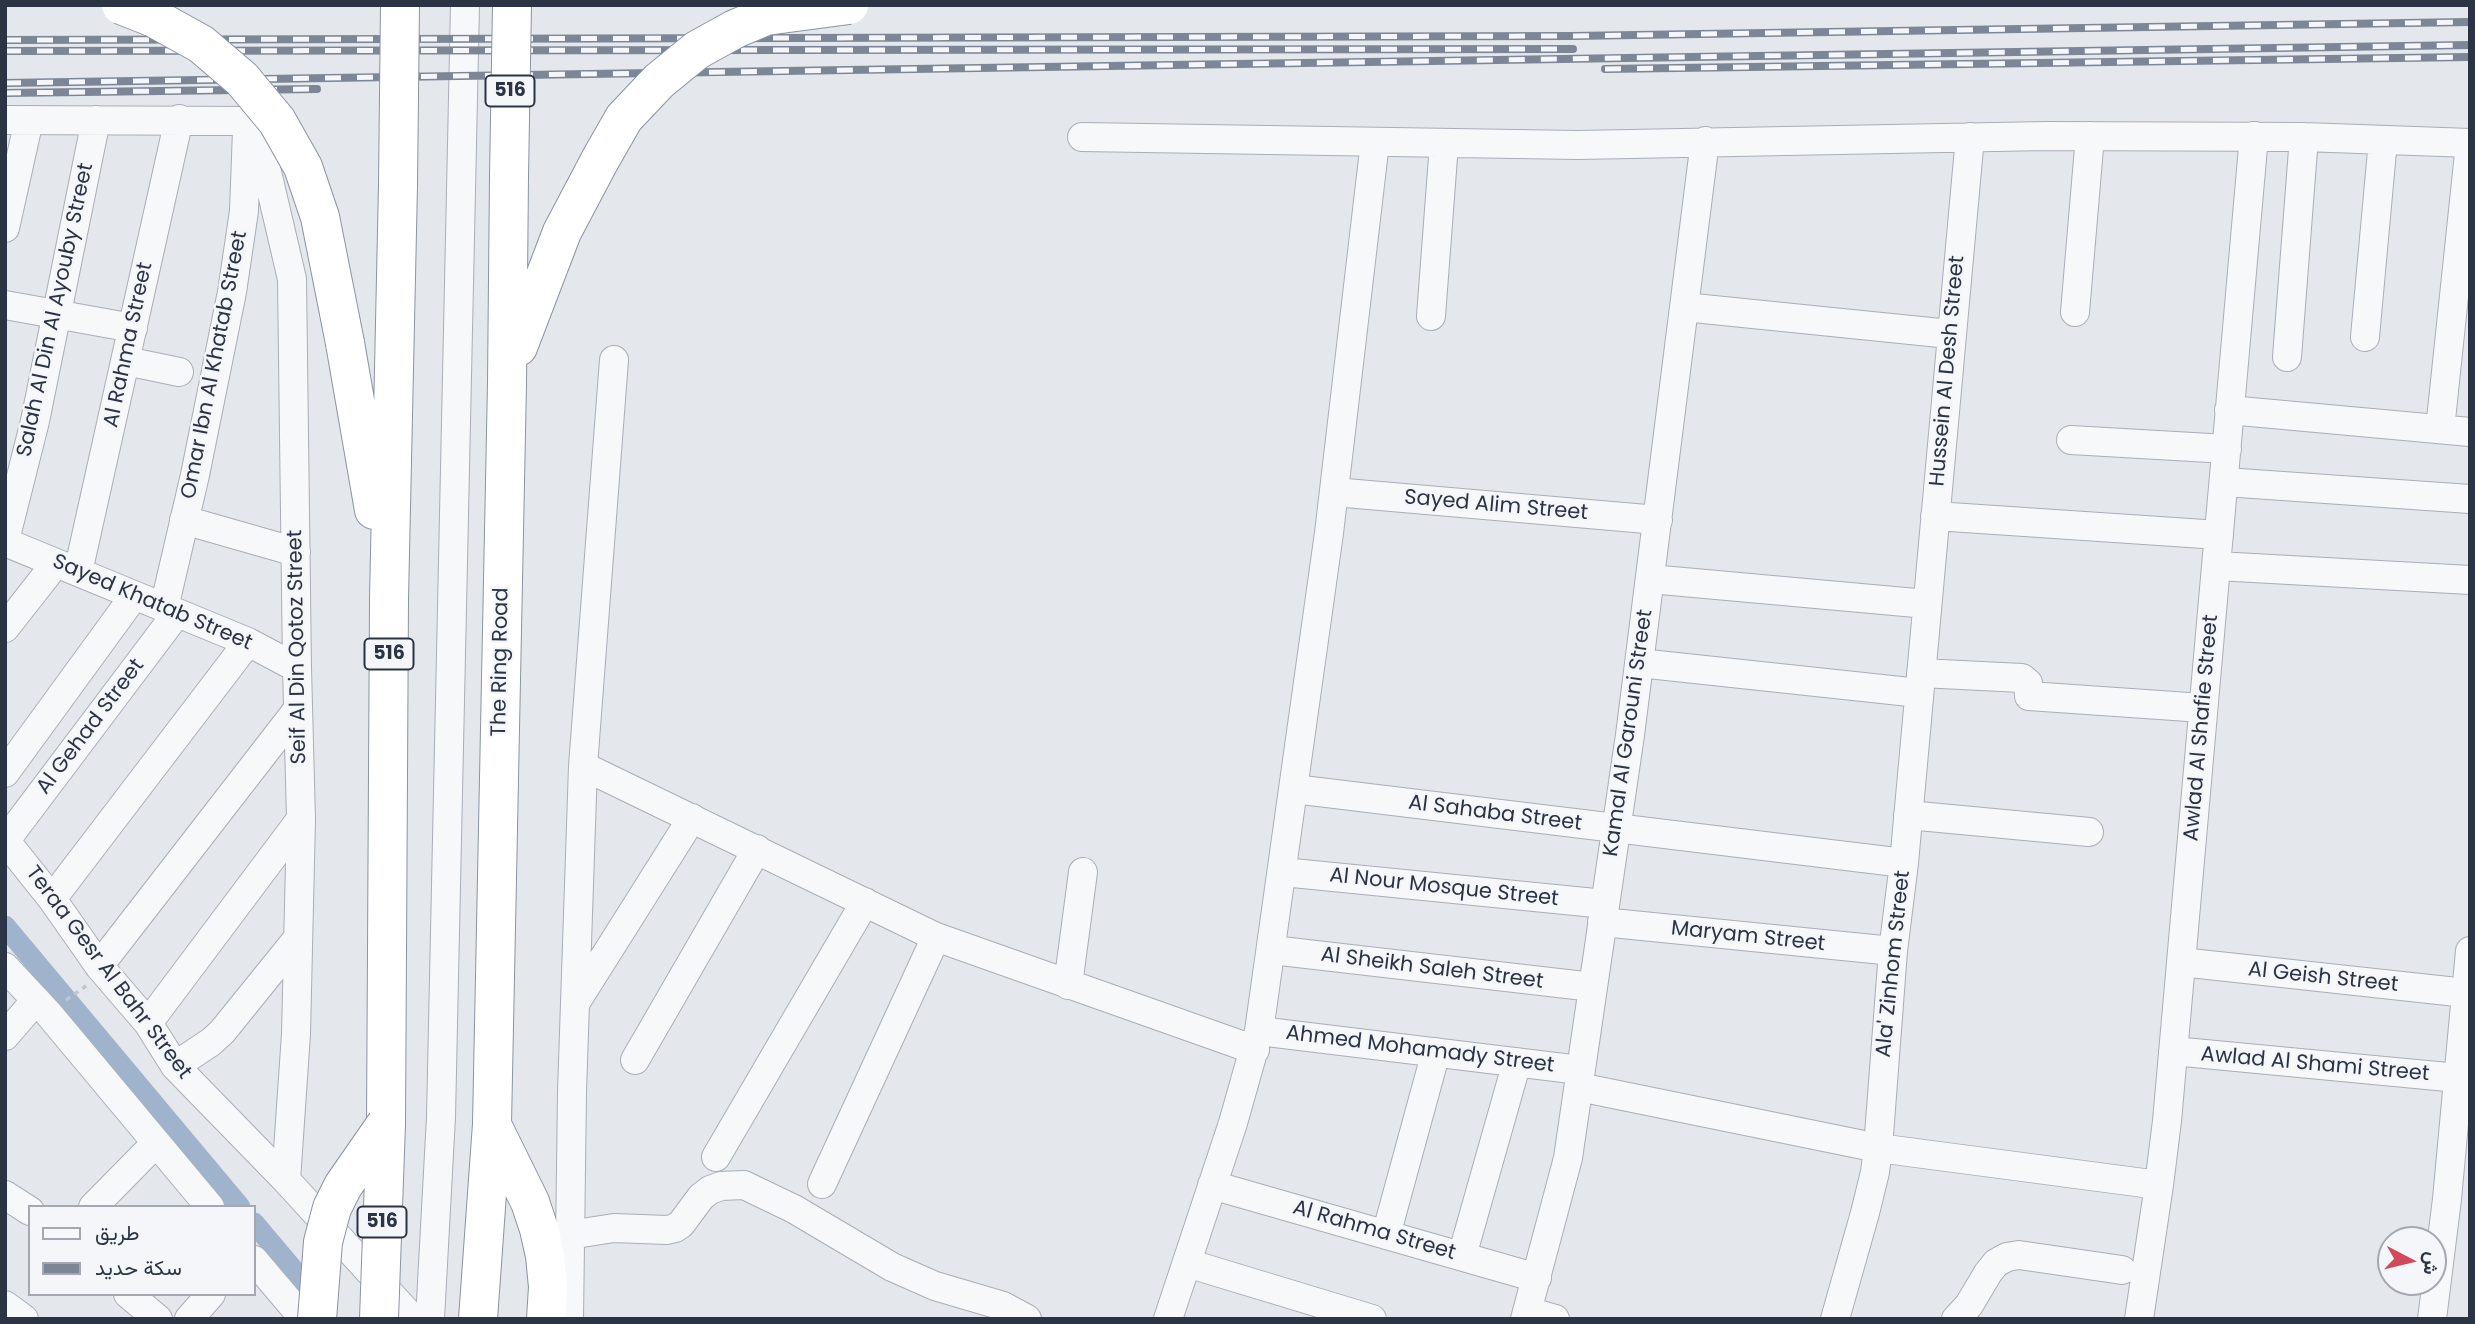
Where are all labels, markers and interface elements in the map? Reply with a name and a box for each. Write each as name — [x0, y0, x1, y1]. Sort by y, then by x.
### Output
road number: 516 — [486, 76, 534, 106]
street label: Salah Al Din Al Ayouby Street — [13, 161, 99, 459]
street label: Omar Ibn Al Khatab Street — [177, 229, 253, 501]
street label: Hussein Al Desh Street — [1925, 255, 1971, 487]
street label: Al Rahma Street — [99, 260, 159, 430]
street label: Sayed Alim Street — [1403, 485, 1589, 527]
street label: Seif Al Din Qotoz Street — [283, 529, 313, 765]
street label: Sayed Khatab Street — [48, 549, 256, 657]
street label: The Ring Road — [487, 587, 515, 737]
street label: Kamal Al Garouni Street — [1599, 608, 1659, 858]
street label: Awlad Al Shafie Street — [2180, 614, 2224, 842]
road number: 516 — [364, 638, 414, 670]
street label: Al Gehad Street — [32, 654, 150, 800]
street label: Al Sahaba Street — [1407, 791, 1583, 837]
street label: Teraa Gesr Al Bahr Street — [20, 861, 196, 1085]
street label: Al Nour Mosque Street — [1328, 863, 1560, 913]
street label: Ala' Zinhom Street — [1872, 869, 1916, 1059]
street label: Maryam Street — [1670, 916, 1826, 958]
street label: Al Sheikh Saleh Street — [1319, 943, 1545, 995]
street label: Al Geish Street — [2247, 958, 2399, 998]
street label: Ahmed Mohamady Street — [1284, 1021, 1556, 1079]
street label: Awlad Al Shami Street — [2200, 1042, 2430, 1088]
street label: Al Rahma Street — [1290, 1196, 1458, 1266]
legend — [28, 1205, 256, 1296]
road number: 516 — [358, 1206, 406, 1238]
text: طريق — [95, 1218, 140, 1247]
north arrow — [2377, 1226, 2447, 1296]
text: ش — [2417, 1250, 2446, 1276]
text: سكة حديد — [95, 1253, 182, 1282]

